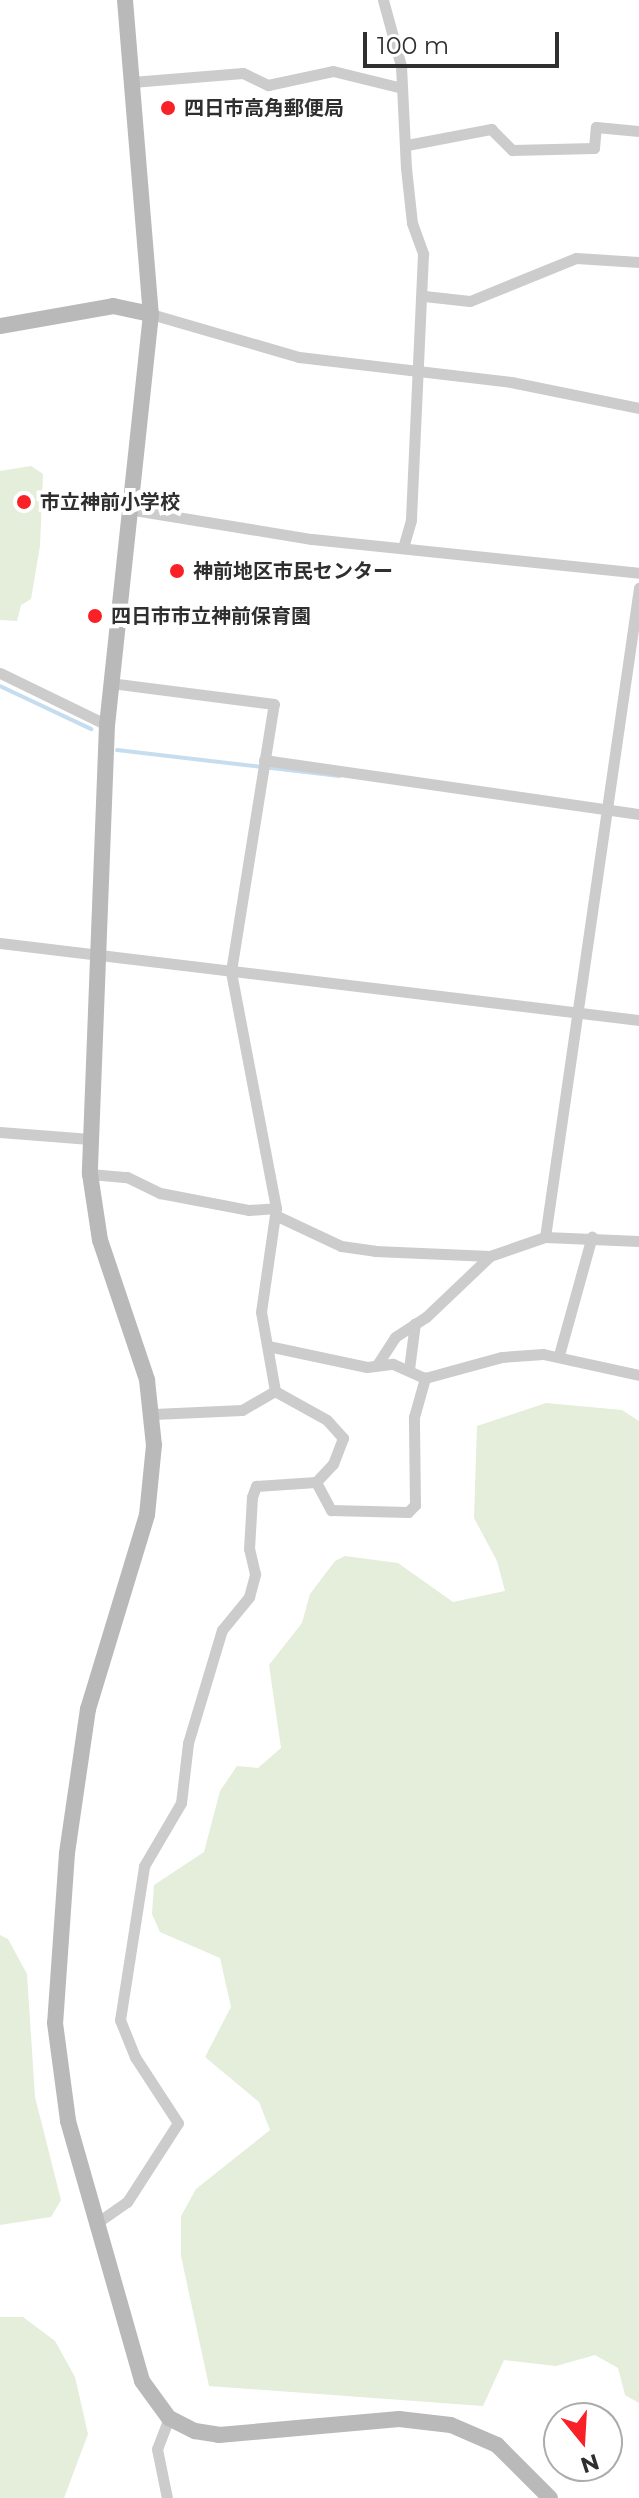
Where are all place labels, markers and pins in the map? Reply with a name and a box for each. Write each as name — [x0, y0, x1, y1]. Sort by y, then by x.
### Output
place label: 四日市高角郵便局 — [184, 96, 344, 120]
marker: 四日市高角郵便局 — [159, 99, 177, 117]
place label: 市立神前小学校 — [40, 490, 180, 514]
marker: 市立神前小学校 — [15, 493, 33, 511]
place label: 神前地区市民センター — [193, 559, 393, 583]
marker: 神前地区市民センター — [168, 562, 186, 580]
place label: 四日市市立神前保育園 — [111, 604, 311, 628]
marker: 四日市市立神前保育園 — [86, 607, 104, 625]

